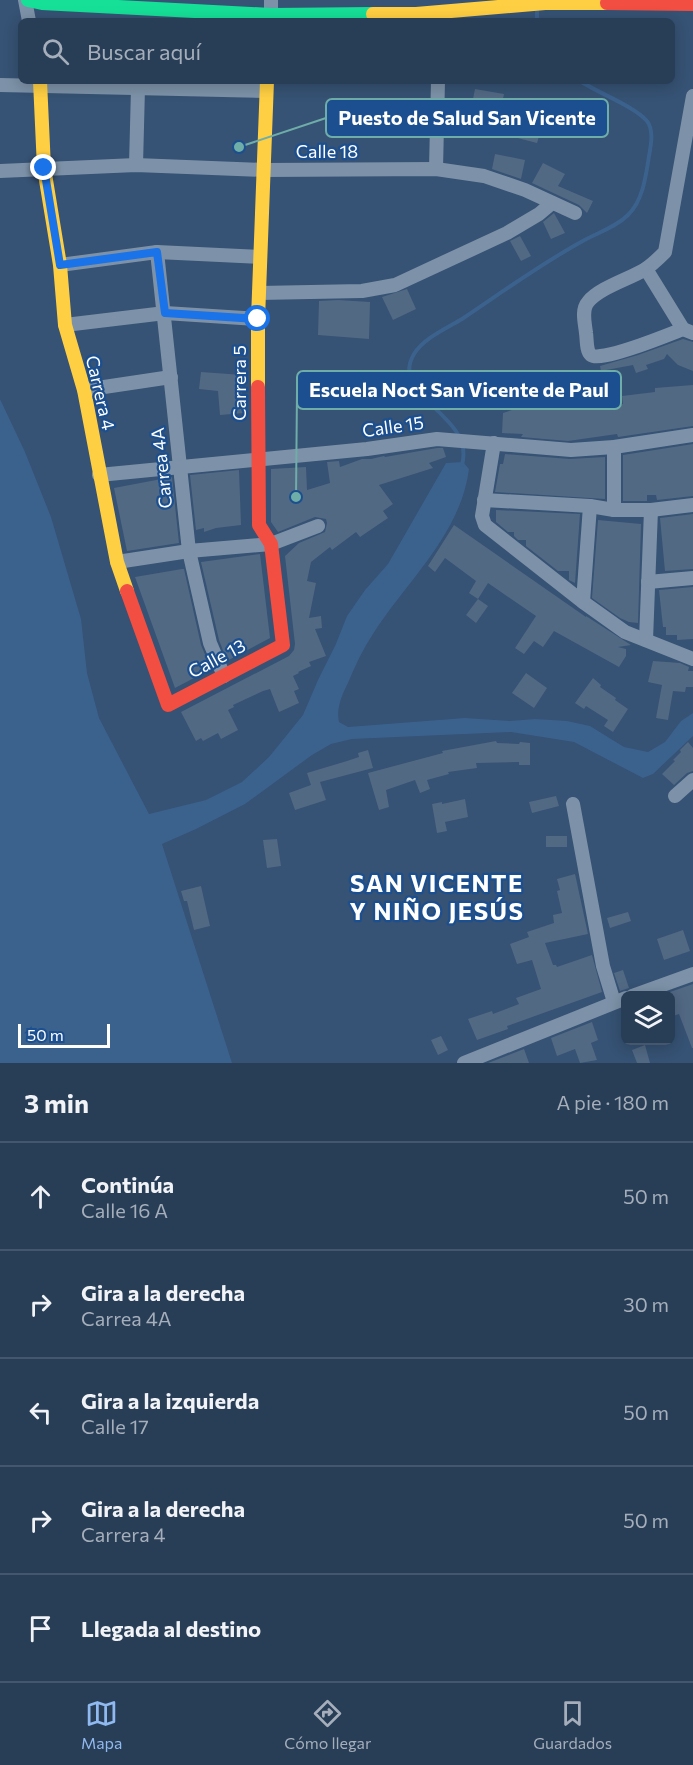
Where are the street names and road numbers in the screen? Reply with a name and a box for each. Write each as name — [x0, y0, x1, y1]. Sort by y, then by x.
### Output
street label: Calle 18 — [296, 140, 358, 162]
street label: Carrera 5 — [228, 345, 250, 421]
street label: Carrera 4 — [82, 353, 120, 432]
street label: Calle 15 — [361, 411, 425, 441]
street label: Carrea 4A — [146, 426, 176, 510]
street label: Calle 13 — [184, 634, 249, 682]

